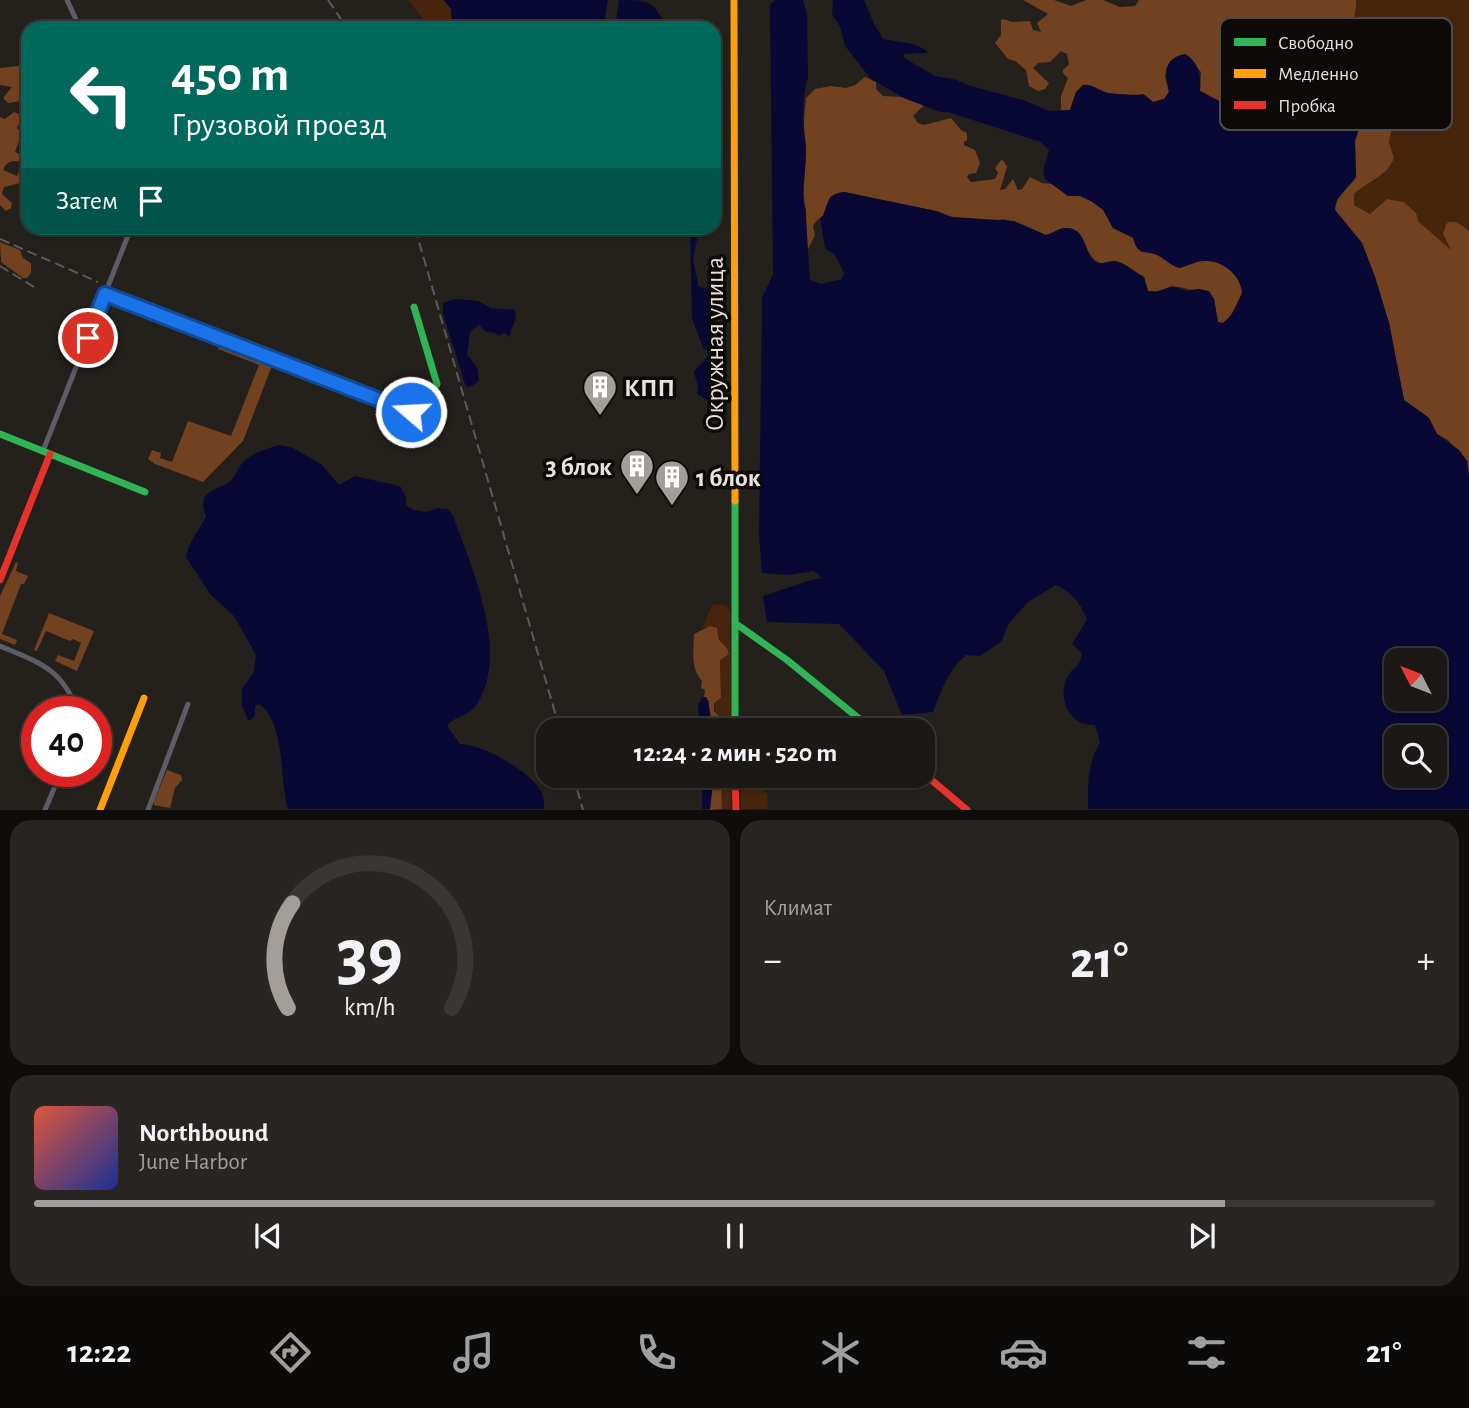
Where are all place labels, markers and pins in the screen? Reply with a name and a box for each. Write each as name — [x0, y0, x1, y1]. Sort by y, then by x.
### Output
pin — [58, 308, 118, 368]
building icon: КПП — [581, 368, 619, 417]
place label: КПП — [624, 375, 675, 401]
building icon: 3 блок — [618, 447, 656, 496]
place label: 3 блок — [546, 454, 612, 480]
building icon: 1 блок — [653, 458, 691, 507]
place label: 1 блок — [696, 465, 761, 491]

